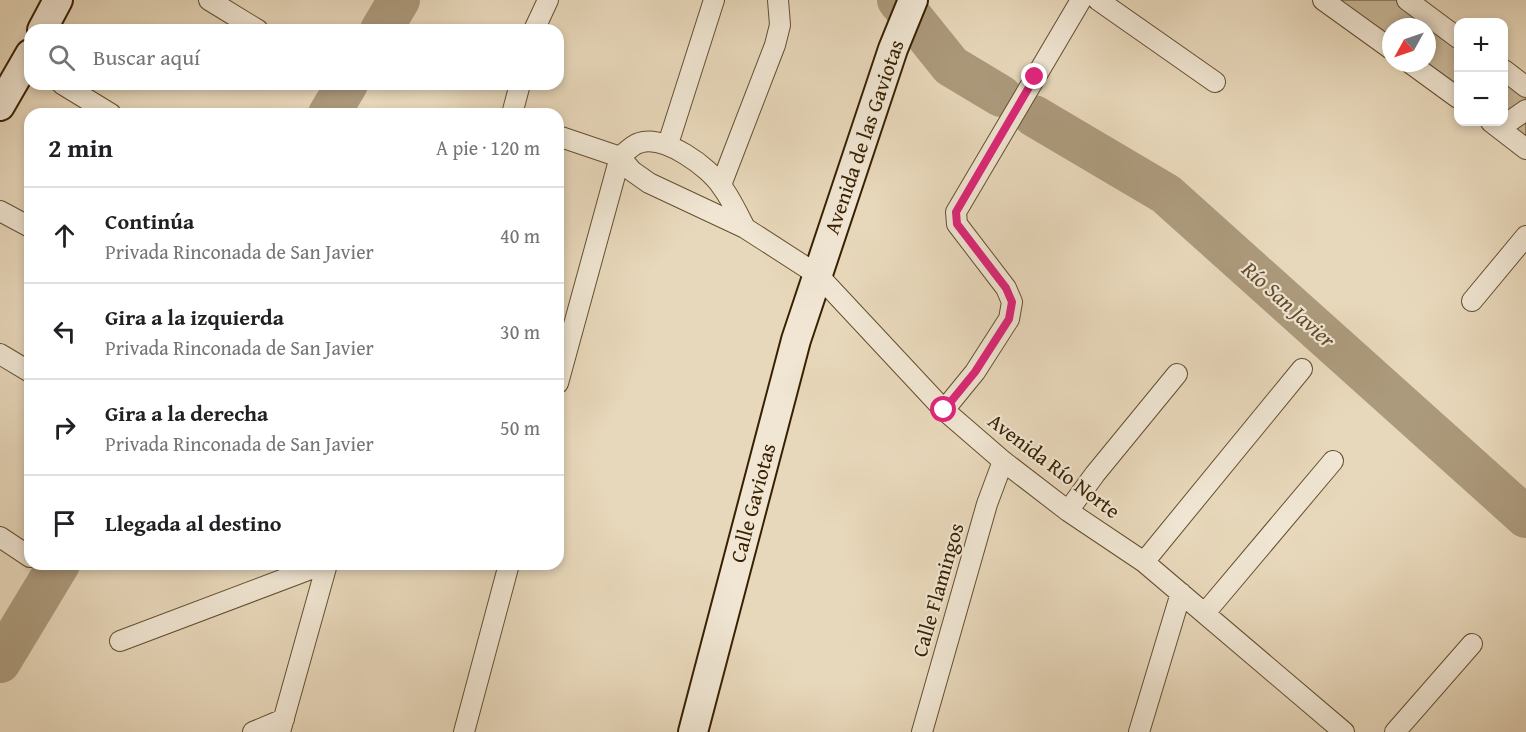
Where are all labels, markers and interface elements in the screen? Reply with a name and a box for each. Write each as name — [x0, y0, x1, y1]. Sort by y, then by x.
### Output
north arrow — [1382, 18, 1436, 72]
map controls — [1454, 18, 1508, 126]
button: + — [1454, 18, 1508, 72]
search box — [24, 24, 564, 90]
street label: Avenida de las Gaviotas — [816, 35, 911, 238]
icon: search — [45, 41, 78, 74]
text: Buscar aquí — [93, 41, 200, 73]
route end — [1021, 63, 1047, 89]
button: − — [1454, 72, 1508, 126]
text: 2 min — [48, 128, 113, 167]
text: A pie · 120 m — [436, 133, 540, 162]
text: Continúa — [105, 205, 194, 237]
icon: ahead — [48, 219, 81, 252]
text: 40 m — [500, 221, 540, 250]
text: Privada Rinconada de San Javier — [105, 237, 374, 266]
water label: Río San Javier — [1234, 253, 1343, 355]
text: Gira a la izquierda — [105, 301, 284, 333]
icon: left — [48, 315, 81, 348]
text: 30 m — [500, 317, 540, 346]
text: Privada Rinconada de San Javier — [105, 333, 374, 362]
route start — [930, 396, 956, 422]
text: Gira a la derecha — [105, 397, 268, 429]
street label: Avenida Río Norte — [982, 405, 1127, 526]
icon: right — [48, 411, 81, 444]
text: 50 m — [500, 413, 540, 442]
text: Privada Rinconada de San Javier — [105, 429, 374, 458]
street label: Calle Gaviotas — [722, 440, 783, 566]
icon: arrive — [48, 507, 81, 540]
text: Llegada al destino — [105, 507, 281, 539]
street label: Calle Flamingos — [904, 519, 971, 660]

